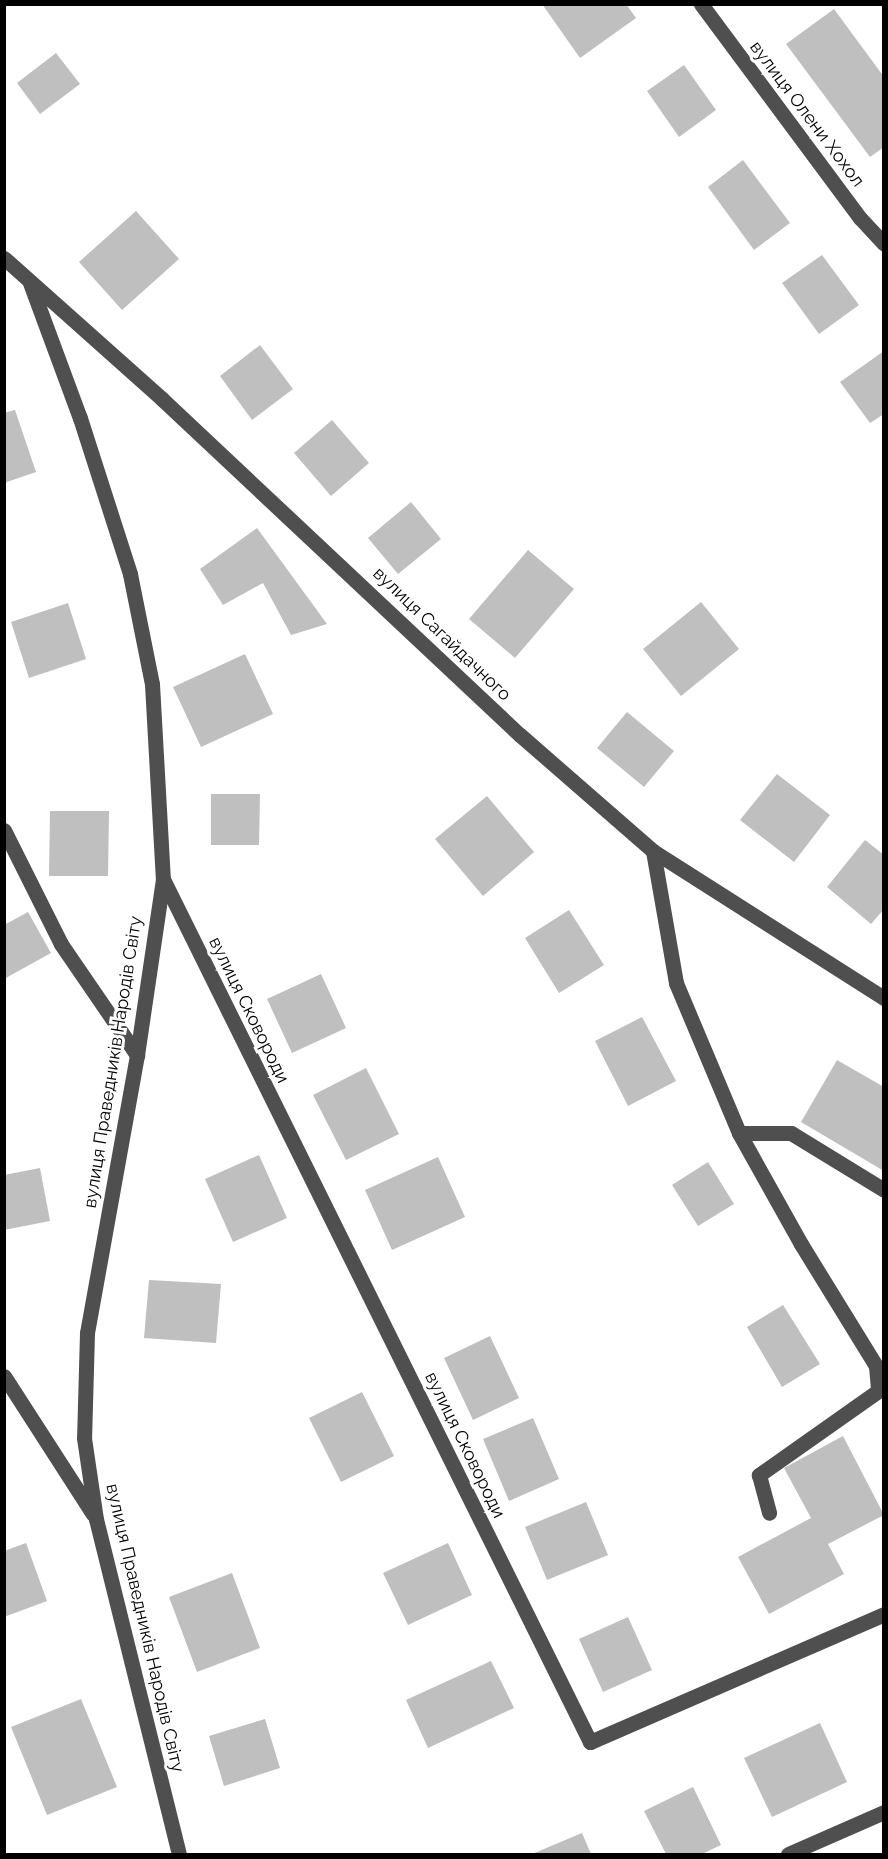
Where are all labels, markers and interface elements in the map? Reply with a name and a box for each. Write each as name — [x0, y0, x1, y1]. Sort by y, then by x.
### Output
street label: вулиця Олени Хохол — [745, 37, 869, 191]
street label: вулиця Сагайдачного — [369, 563, 515, 705]
street label: вулиця Праведників Народів Світу — [79, 914, 147, 1210]
street label: вулиця Сковороди — [204, 933, 294, 1087]
street label: вулиця Сковороди — [420, 1368, 510, 1522]
street label: вулиця Праведників Народів Світу — [101, 1482, 189, 1774]

